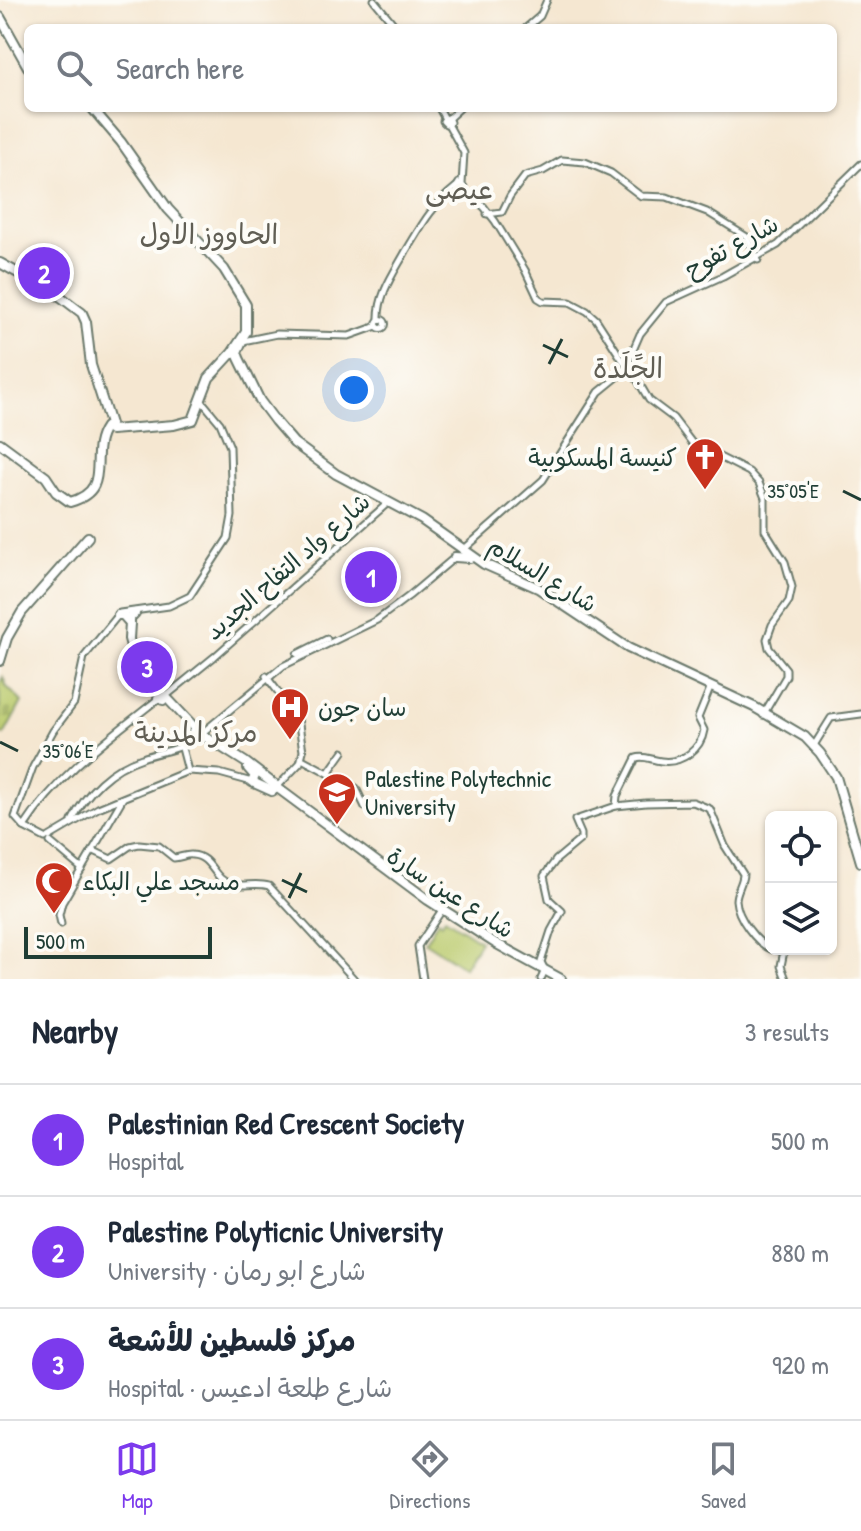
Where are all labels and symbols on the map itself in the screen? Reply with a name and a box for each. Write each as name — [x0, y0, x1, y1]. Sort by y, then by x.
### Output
district label: عيصى — [425, 170, 493, 208]
street label: شارع تفوح — [678, 207, 785, 287]
district label: الحاووز الاول — [140, 215, 278, 253]
pin: 2 — [18, 243, 70, 303]
district label: الجًلَدة — [593, 349, 663, 387]
your location — [334, 370, 374, 410]
church icon: كنيسة المسكوبية — [684, 436, 726, 491]
place label: كنيسة المسكوبية — [528, 441, 677, 473]
text: 35°05'E — [767, 477, 819, 504]
street label: شارع واد التفاح الجديد — [198, 485, 378, 648]
street label: شارع السلام — [481, 529, 603, 622]
pin: 1 — [345, 547, 397, 607]
pin: 3 — [121, 637, 173, 697]
hospital icon: سان جون — [269, 686, 311, 741]
place label: سان جون — [318, 691, 407, 723]
district label: مركز المدينة — [134, 713, 258, 751]
text: 35°06'E — [42, 737, 94, 764]
place label: Palestine Polytechnic University — [365, 762, 552, 822]
school or university icon: Palestine Polytechnic University — [316, 771, 358, 826]
street label: شارع عين سارة — [380, 839, 521, 947]
mosque icon: مسجد علي البكاء — [33, 860, 75, 915]
place label: مسجد علي البكاء — [82, 865, 240, 903]
scale bar — [24, 923, 212, 959]

